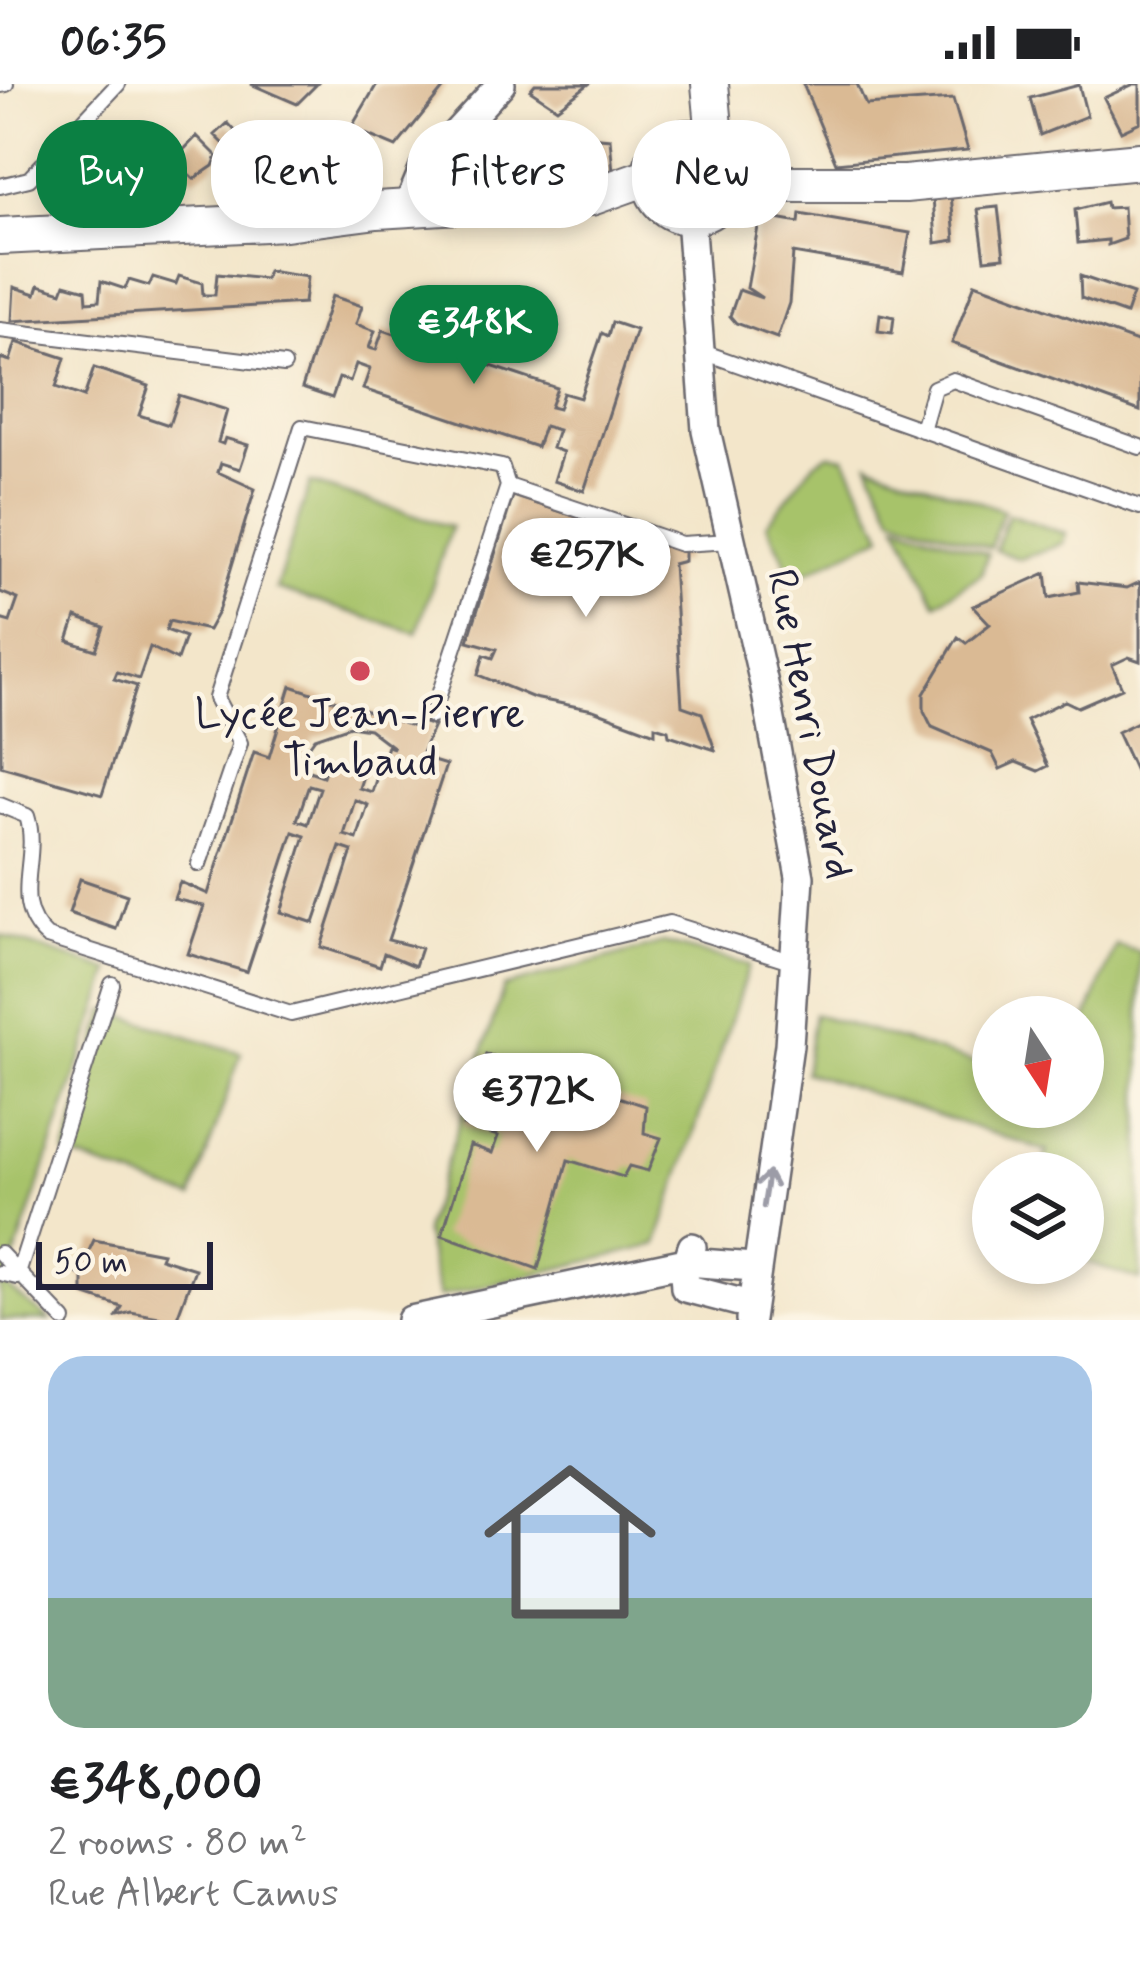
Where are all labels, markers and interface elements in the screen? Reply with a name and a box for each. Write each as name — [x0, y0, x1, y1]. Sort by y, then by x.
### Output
text: 06:35 — [60, 13, 166, 72]
chip: Buy — [36, 120, 187, 228]
chip: Rent — [211, 120, 383, 228]
chip: Filters — [407, 120, 608, 228]
chip: New — [632, 120, 791, 228]
pin: €348K — [390, 285, 558, 387]
text: €348K — [416, 298, 532, 349]
pin: €257K — [502, 518, 670, 620]
text: €257K — [529, 531, 643, 582]
street label: Rue Henri Douard — [752, 565, 866, 883]
marker: Lycée Jean-Pierre Timbaud — [347, 658, 373, 684]
place label: Lycée Jean-Pierre Timbaud — [195, 688, 525, 791]
north arrow — [972, 996, 1104, 1128]
map controls — [972, 996, 1104, 1284]
pin: €372K — [453, 1053, 621, 1155]
text: €372K — [480, 1066, 594, 1117]
button: layers — [972, 1152, 1104, 1284]
one-way arrow — [755, 1170, 778, 1209]
scale bar — [36, 1236, 213, 1289]
text: 50 m — [54, 1241, 128, 1285]
icon: home — [462, 1434, 678, 1650]
text: €348,000 — [48, 1752, 262, 1818]
text: 2 rooms · 80 m² — [48, 1818, 307, 1869]
text: Rue Albert Camus — [48, 1869, 339, 1920]

